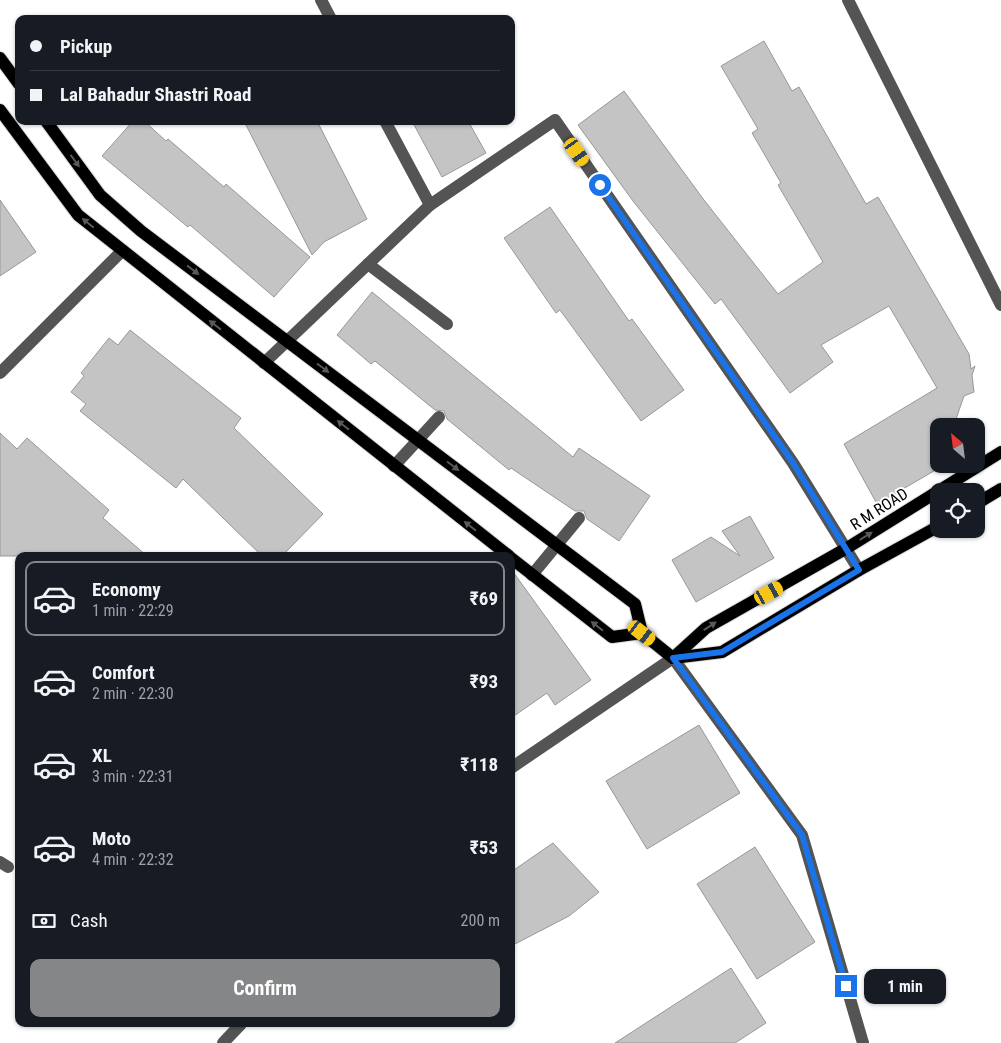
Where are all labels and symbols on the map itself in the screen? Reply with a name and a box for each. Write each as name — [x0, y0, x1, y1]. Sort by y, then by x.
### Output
car — [562, 135, 591, 169]
one-way arrow — [70, 154, 80, 168]
route start — [589, 174, 611, 196]
one-way arrow — [82, 218, 95, 229]
one-way arrow — [186, 265, 199, 276]
one-way arrow — [209, 319, 222, 330]
one-way arrow — [316, 362, 329, 373]
north arrow — [930, 418, 985, 472]
one-way arrow — [337, 420, 350, 431]
one-way arrow — [446, 460, 459, 471]
street label: R M ROAD — [847, 484, 911, 534]
one-way arrow — [463, 521, 477, 531]
one-way arrow — [860, 532, 873, 541]
car — [752, 579, 785, 607]
car — [625, 618, 658, 648]
one-way arrow — [591, 620, 604, 631]
one-way arrow — [704, 622, 717, 631]
callout: 1 min — [864, 968, 946, 1004]
route end — [835, 975, 857, 997]

